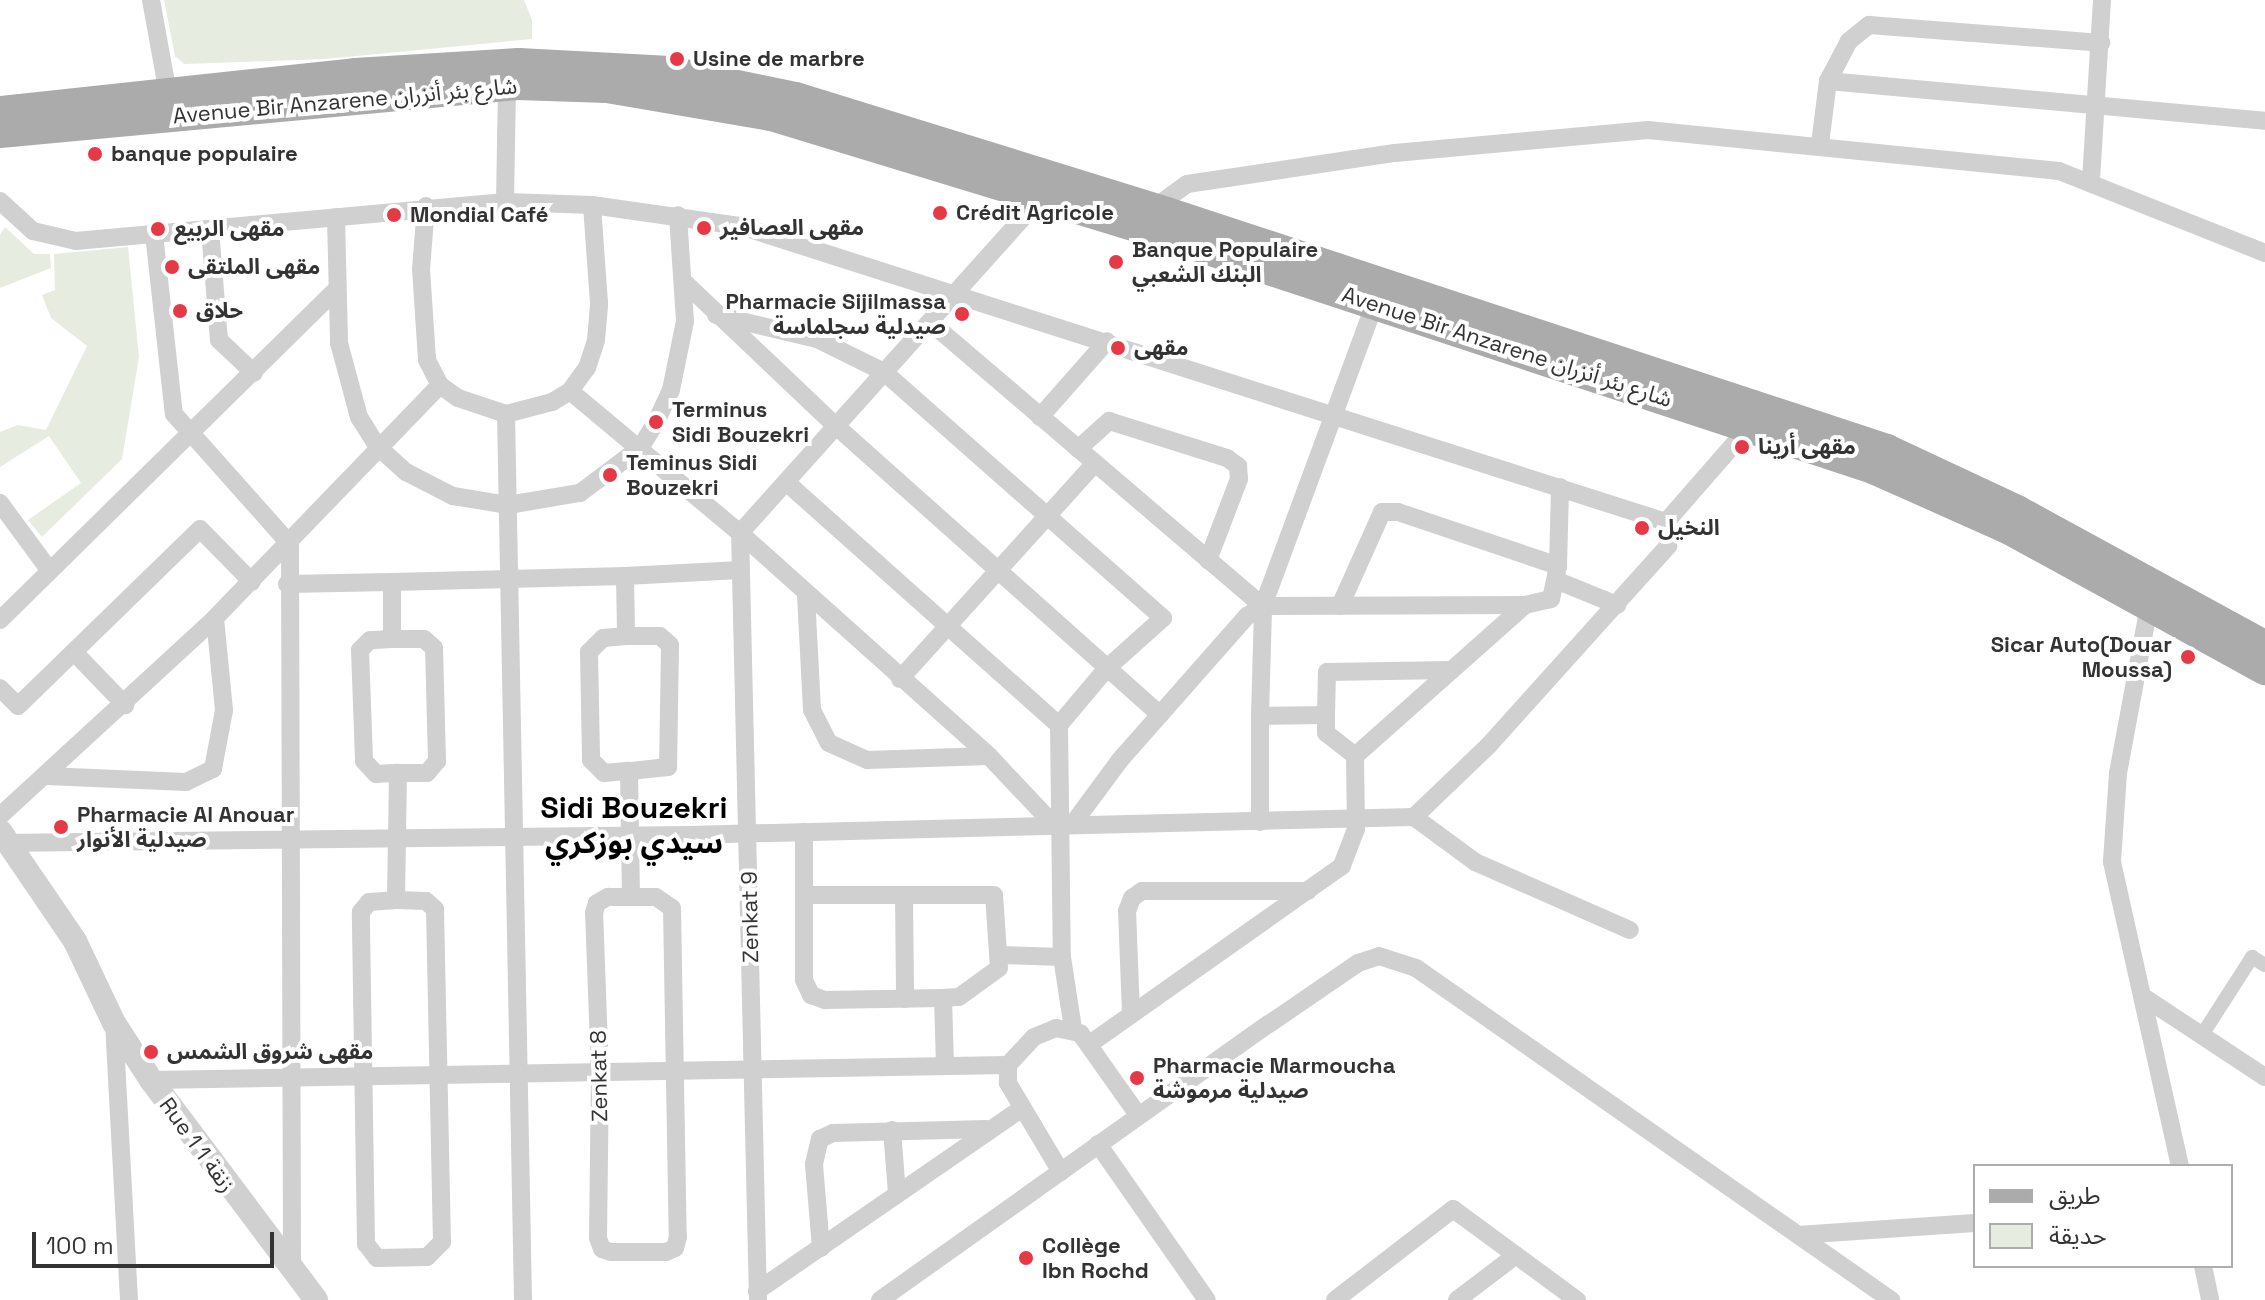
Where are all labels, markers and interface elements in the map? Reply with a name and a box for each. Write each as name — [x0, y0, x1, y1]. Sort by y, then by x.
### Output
place label: Usine de marbre — [693, 46, 865, 72]
marker: Usine de marbre — [668, 50, 686, 68]
street label: Avenue Bir Anzarene شارع بئر أنزران — [172, 73, 518, 129]
place label: banque populaire — [111, 141, 298, 167]
marker: banque populaire — [86, 145, 104, 163]
place label: Crédit Agricole — [956, 200, 1114, 226]
place label: Mondial Café — [410, 202, 548, 228]
marker: Crédit Agricole — [931, 204, 949, 222]
marker: Mondial Café — [385, 206, 403, 224]
place label: مقهى العصافير — [720, 215, 864, 241]
place label: مقهى الربيع — [174, 216, 284, 242]
marker: مقهى العصافير — [695, 219, 713, 237]
marker: مقهى الربيع — [149, 220, 167, 238]
place label: Banque Populaire البنك الشعبي — [1132, 236, 1318, 288]
marker: Banque Populaire البنك الشعبي — [1107, 253, 1125, 271]
place label: مقهى الملتقى — [188, 254, 320, 280]
marker: مقهى الملتقى — [163, 258, 181, 276]
street label: Avenue Bir Anzarene شارع بئر أنزران — [1339, 281, 1675, 413]
place label: Pharmacie Sijilmassa صيدلية سجلماسة — [726, 288, 946, 340]
place label: حلاق — [196, 298, 243, 324]
marker: حلاق — [171, 302, 189, 320]
marker: Pharmacie Sijilmassa صيدلية سجلماسة — [953, 305, 971, 323]
place label: مقهى — [1134, 335, 1189, 361]
marker: مقهى — [1109, 339, 1127, 357]
place label: Terminus Sidi Bouzekri — [672, 396, 809, 448]
marker: Terminus Sidi Bouzekri — [647, 413, 665, 431]
place label: مقهى أرينا — [1758, 434, 1856, 460]
marker: مقهى أرينا — [1733, 438, 1751, 456]
place label: Teminus Sidi Bouzekri — [626, 449, 757, 500]
marker: Teminus Sidi Bouzekri — [601, 466, 619, 484]
place label: النخيل — [1658, 515, 1720, 541]
marker: النخيل — [1633, 519, 1651, 537]
place label: Sicar Auto(Douar Moussa) — [1990, 631, 2172, 682]
marker: Sicar Auto(Douar Moussa) — [2179, 648, 2197, 666]
district label: Sidi Bouzekri سيدي بوزكري — [540, 790, 728, 860]
place label: Pharmacie Al Anouar صيدلية الأنوار — [77, 801, 295, 852]
marker: Pharmacie Al Anouar صيدلية الأنوار — [52, 818, 70, 836]
street label: Zenkat 9 — [736, 871, 764, 963]
street label: Zenkat 8 — [585, 1030, 613, 1122]
place label: مقهى شروق الشمس — [167, 1039, 373, 1065]
marker: مقهى شروق الشمس — [142, 1043, 160, 1061]
place label: Pharmacie Marmoucha صيدلية مرموشة — [1153, 1052, 1395, 1104]
marker: Pharmacie Marmoucha صيدلية مرموشة — [1128, 1069, 1146, 1087]
street label: Rue 1 زنقة 1 — [154, 1092, 240, 1198]
legend — [1973, 1164, 2233, 1268]
text: طريق — [2049, 1180, 2101, 1211]
scale bar — [36, 1216, 278, 1266]
text: حديقة — [2049, 1220, 2107, 1251]
text: 100 m — [46, 1230, 114, 1261]
place label: Collège Ibn Rochd — [1042, 1232, 1149, 1284]
marker: Collège Ibn Rochd — [1017, 1249, 1035, 1267]

